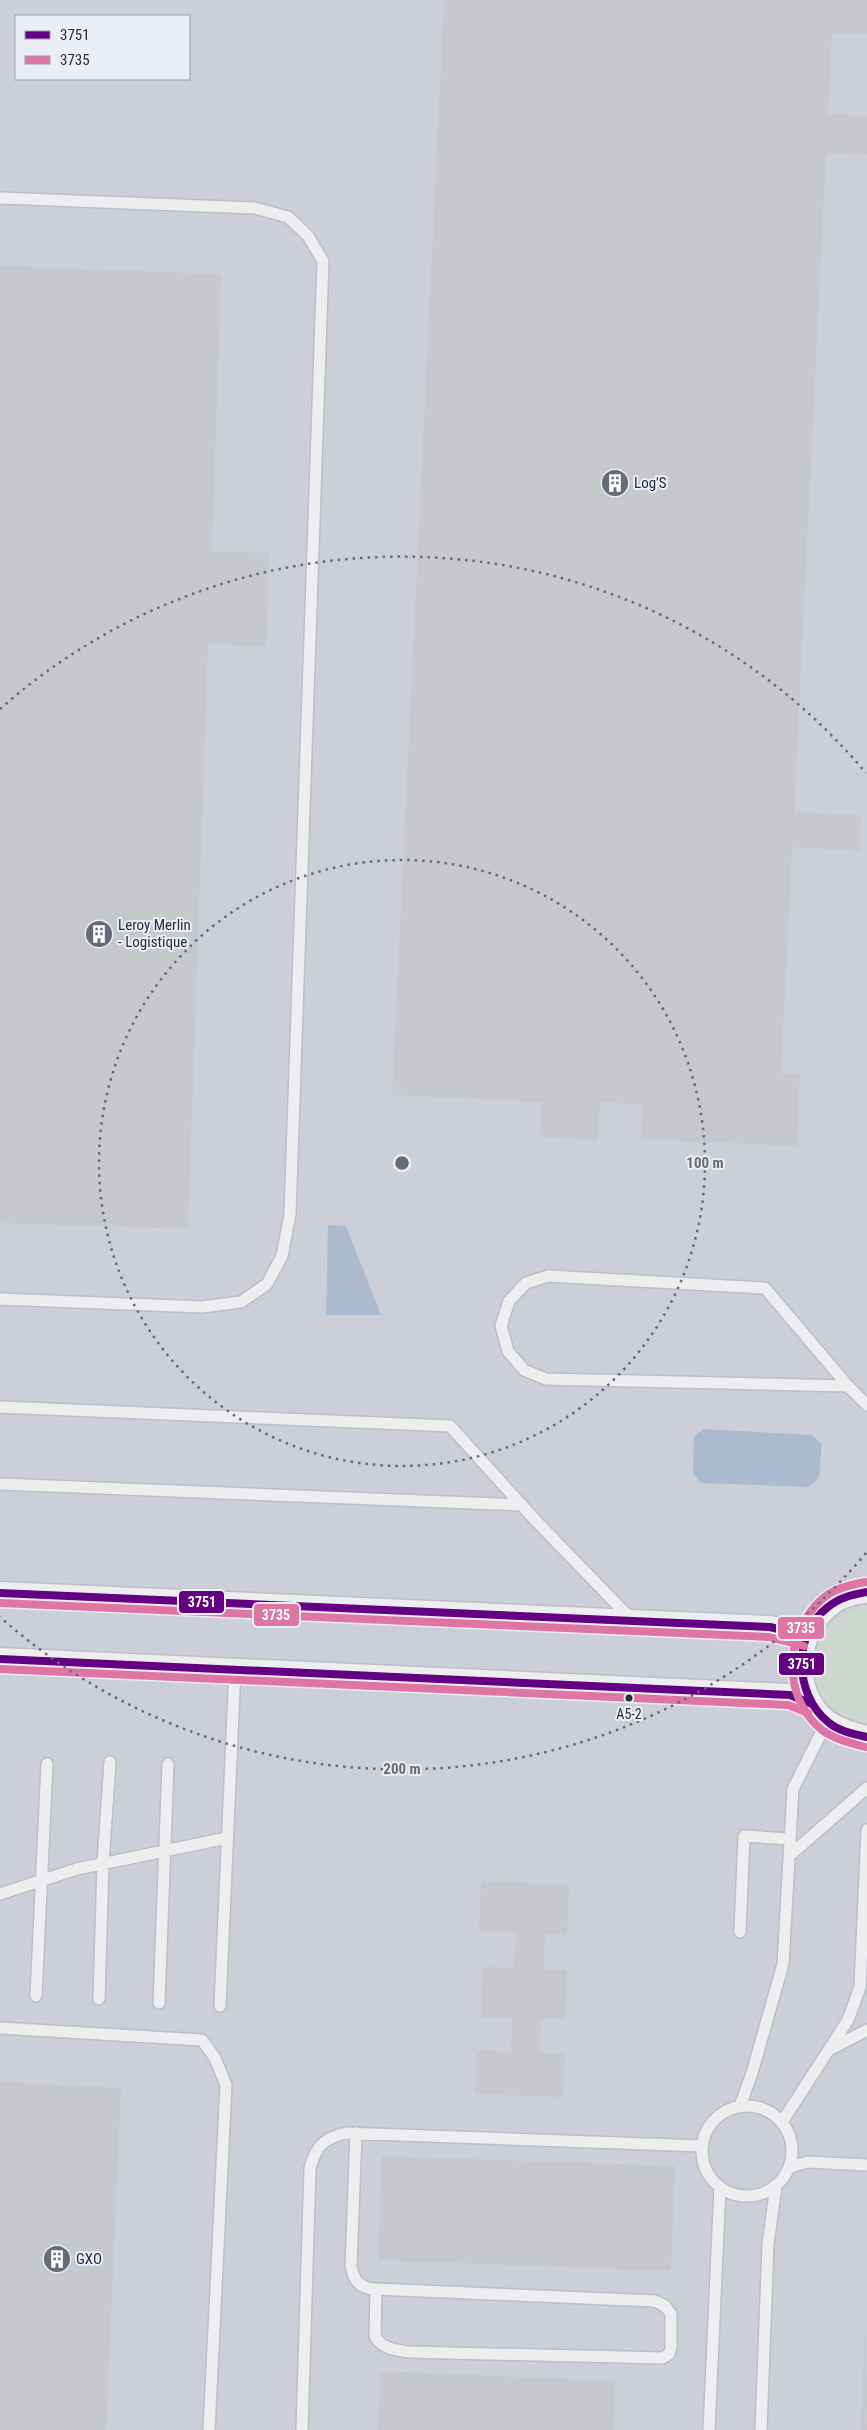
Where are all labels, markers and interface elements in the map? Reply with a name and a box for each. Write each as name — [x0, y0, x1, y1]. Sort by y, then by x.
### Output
legend — [15, 15, 190, 80]
text: 3751 — [60, 26, 90, 44]
text: 3735 — [60, 51, 90, 69]
building icon: Log'S — [600, 468, 630, 498]
place label: Log'S — [634, 474, 667, 492]
place label: Leroy Merlin - Logistique — [118, 916, 191, 951]
building icon: Leroy Merlin - Logistique — [84, 919, 114, 949]
centre of rings — [393, 1154, 411, 1172]
text: 100 m — [686, 1154, 724, 1172]
line badge: 3751 — [178, 1590, 225, 1614]
text: 3751 — [188, 1594, 216, 1610]
line badge: 3735 — [253, 1603, 300, 1627]
text: 3735 — [262, 1607, 290, 1623]
line badge: 3735 — [777, 1616, 825, 1640]
text: 3735 — [787, 1620, 815, 1636]
line badge: 3751 — [778, 1652, 825, 1676]
text: 3751 — [788, 1656, 816, 1672]
marker: A5-2 — [624, 1693, 634, 1703]
place label: A5-2 — [616, 1706, 642, 1722]
text: 200 m — [383, 1760, 421, 1778]
building icon: GXO — [42, 2244, 72, 2274]
place label: GXO — [76, 2250, 102, 2268]

